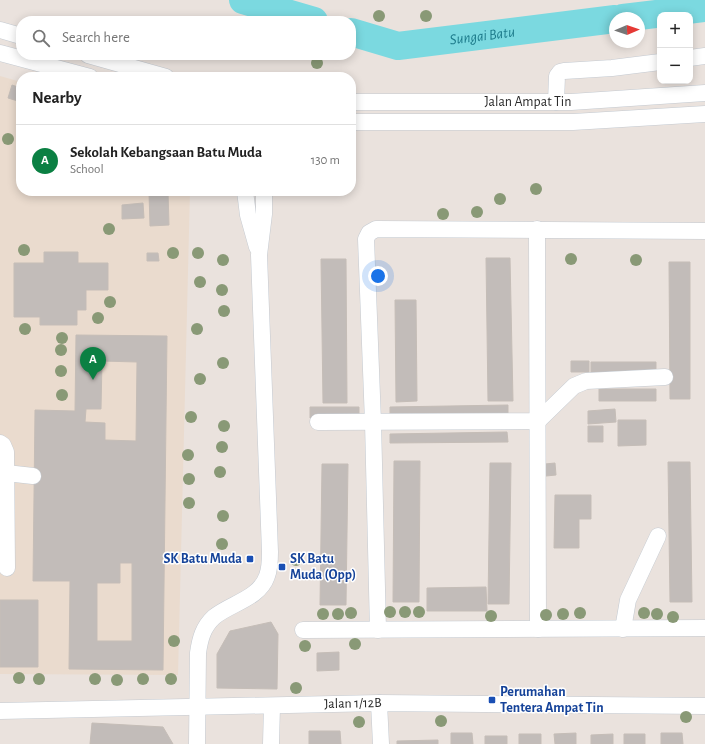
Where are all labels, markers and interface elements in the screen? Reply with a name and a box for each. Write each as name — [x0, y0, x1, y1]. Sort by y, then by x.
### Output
north arrow — [609, 12, 645, 48]
map controls — [657, 12, 693, 84]
button: + — [657, 12, 693, 48]
search box — [16, 16, 356, 60]
water label: Sungai Batu — [449, 24, 516, 47]
icon: search — [30, 27, 52, 49]
text: Search here — [62, 30, 130, 45]
button: − — [657, 48, 693, 84]
text: Nearby — [32, 89, 82, 106]
street label: Jalan Ampat Tin — [485, 95, 571, 109]
text: Sekolah Kebangsaan Batu Muda — [70, 145, 262, 160]
text: A — [41, 154, 49, 167]
text: 130 m — [311, 154, 340, 167]
text: School — [70, 163, 104, 176]
your location — [368, 266, 388, 286]
pin: A — [80, 347, 106, 380]
place label: SK Batu Muda — [163, 552, 242, 566]
place label: SK Batu Muda (Opp) — [290, 552, 356, 582]
marker: SK Batu Muda — [245, 554, 255, 564]
marker: SK Batu Muda (Opp) — [277, 562, 287, 572]
place label: Perumahan Tentera Ampat Tin — [500, 685, 604, 715]
marker: Perumahan Tentera Ampat Tin — [487, 695, 497, 705]
street label: Jalan 1/12B — [324, 696, 382, 711]

